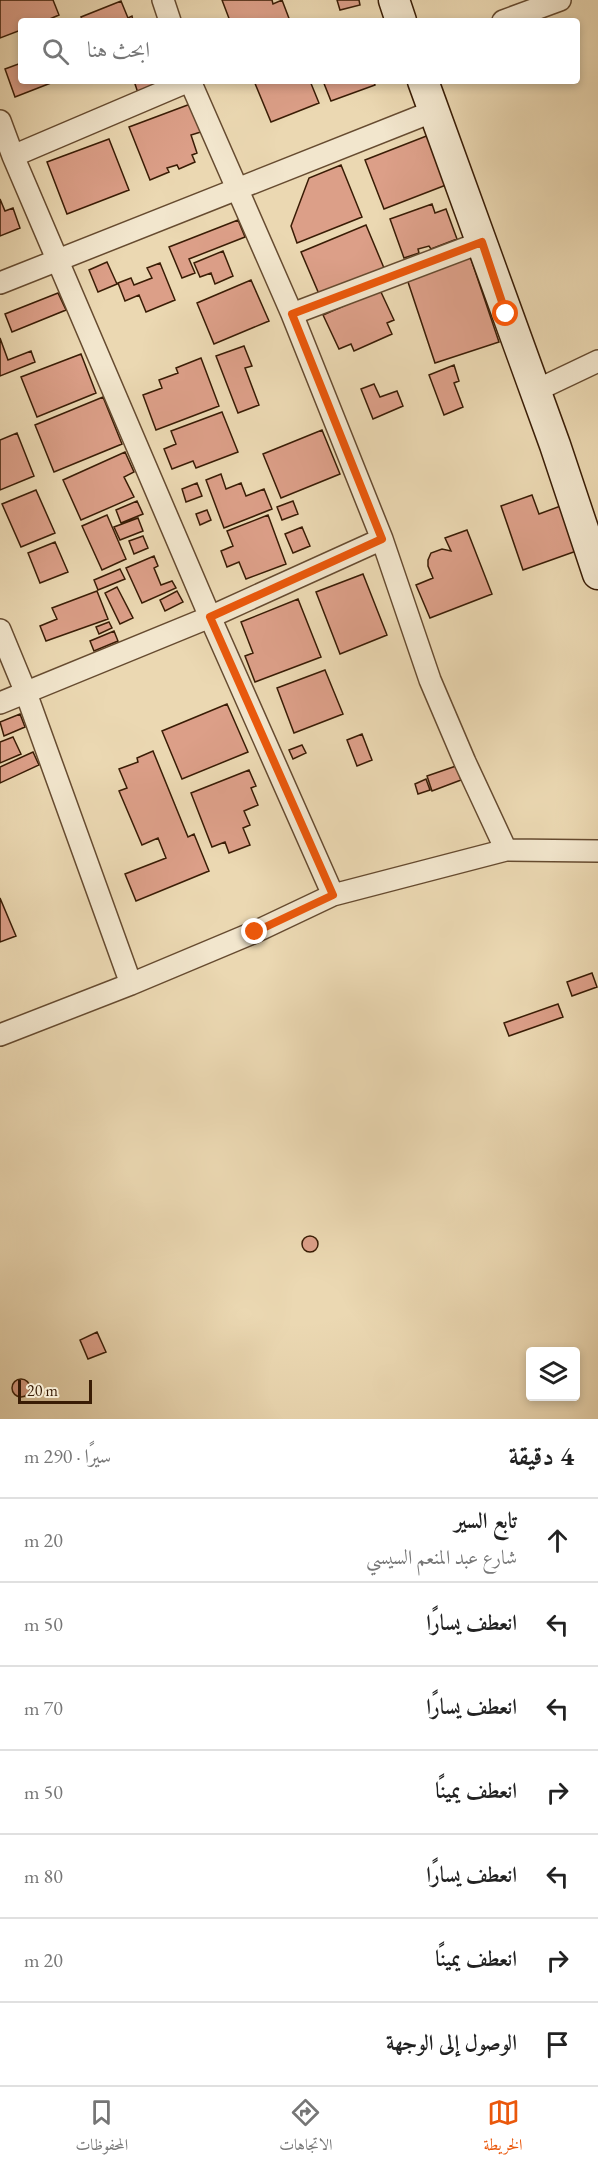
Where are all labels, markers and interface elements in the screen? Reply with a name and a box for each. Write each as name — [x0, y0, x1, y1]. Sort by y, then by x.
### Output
search box — [18, 18, 580, 84]
icon: search — [39, 35, 72, 68]
text: ابحث هنا — [87, 35, 150, 64]
route start — [492, 300, 518, 326]
route end — [241, 918, 267, 944]
map controls — [526, 1347, 580, 1401]
button: layers — [526, 1347, 580, 1401]
scale bar — [18, 1377, 92, 1404]
text: 20 m — [27, 1380, 58, 1401]
text: 4 دقيقة — [509, 1439, 574, 1473]
text: سيرًا · 290 m — [24, 1443, 111, 1469]
text: تابع السير — [454, 1506, 517, 1535]
icon: ahead — [541, 1524, 574, 1557]
text: 20 m — [24, 1527, 63, 1553]
text: شارع عبد المنعم السيسي — [366, 1544, 517, 1570]
text: انعطف يسارًا — [426, 1608, 517, 1637]
icon: left — [541, 1608, 574, 1641]
text: 50 m — [24, 1611, 63, 1637]
text: انعطف يسارًا — [426, 1692, 517, 1721]
icon: left — [541, 1692, 574, 1725]
text: 70 m — [24, 1695, 63, 1721]
text: انعطف يمينًا — [435, 1776, 517, 1805]
icon: right — [541, 1776, 574, 1809]
text: 50 m — [24, 1779, 63, 1805]
text: انعطف يسارًا — [426, 1860, 517, 1889]
icon: left — [541, 1860, 574, 1893]
text: 80 m — [24, 1863, 63, 1889]
text: انعطف يمينًا — [435, 1944, 517, 1973]
icon: right — [541, 1944, 574, 1977]
text: 20 m — [24, 1947, 63, 1973]
text: الوصول إلى الوجهة — [386, 2028, 517, 2057]
icon: arrive — [541, 2028, 574, 2061]
tab: المحفوظات — [76, 2096, 128, 2160]
tab: الاتجاهات — [279, 2096, 333, 2160]
tab: الخريطة — [484, 2096, 523, 2160]

